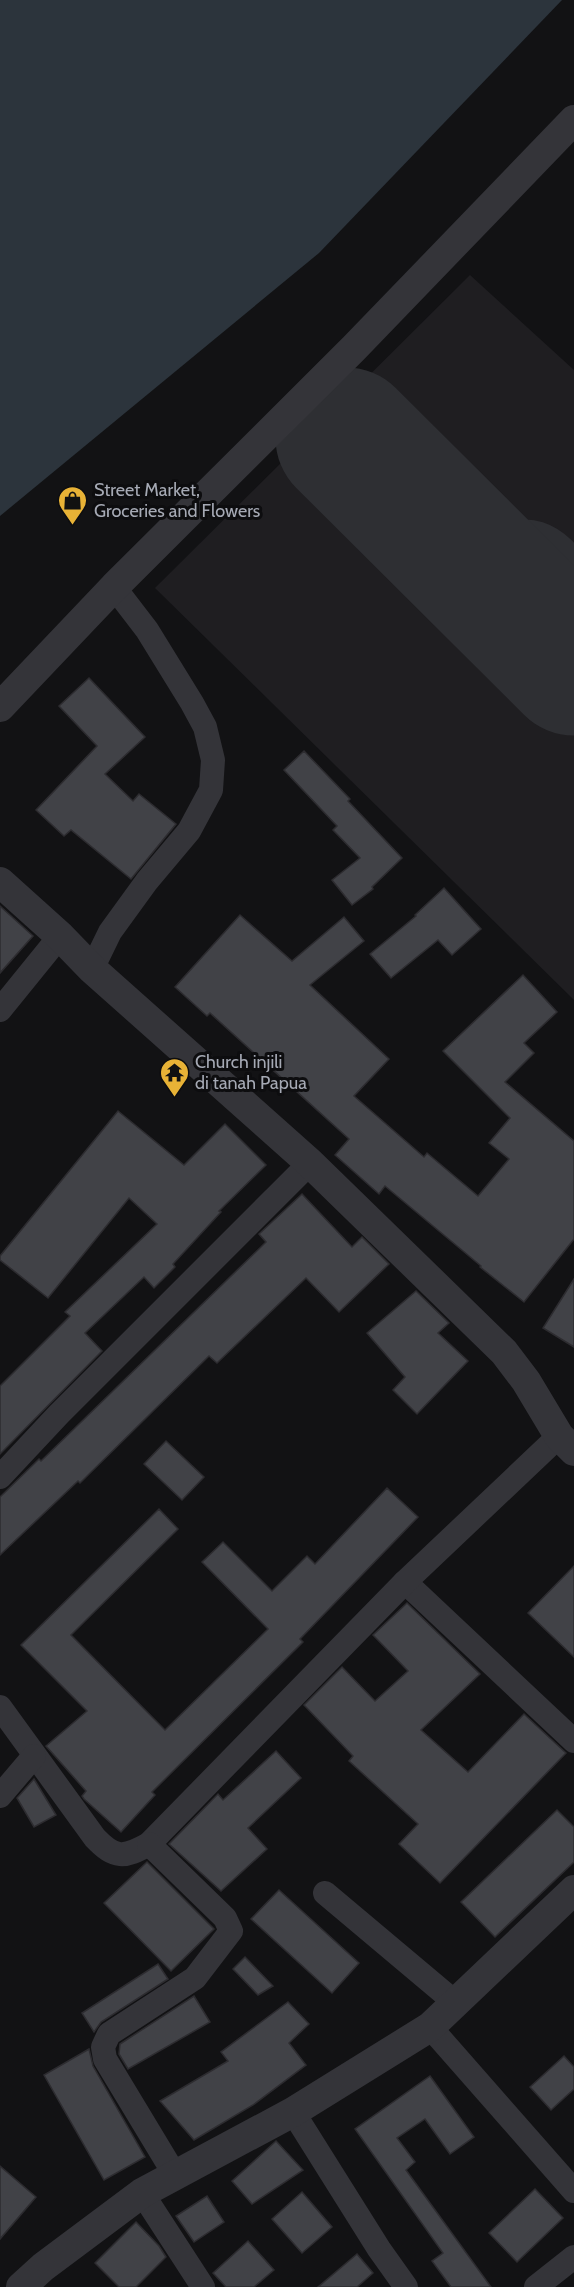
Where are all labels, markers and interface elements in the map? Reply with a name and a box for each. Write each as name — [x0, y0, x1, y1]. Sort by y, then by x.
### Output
place label: Street Market, Groceries and Flowers — [94, 479, 260, 522]
shop icon: Street Market, Groceries and Flowers — [57, 484, 89, 526]
place label: Church injili di tanah Papua — [195, 1051, 307, 1094]
temple icon: Church injili di tanah Papua — [158, 1056, 190, 1098]

